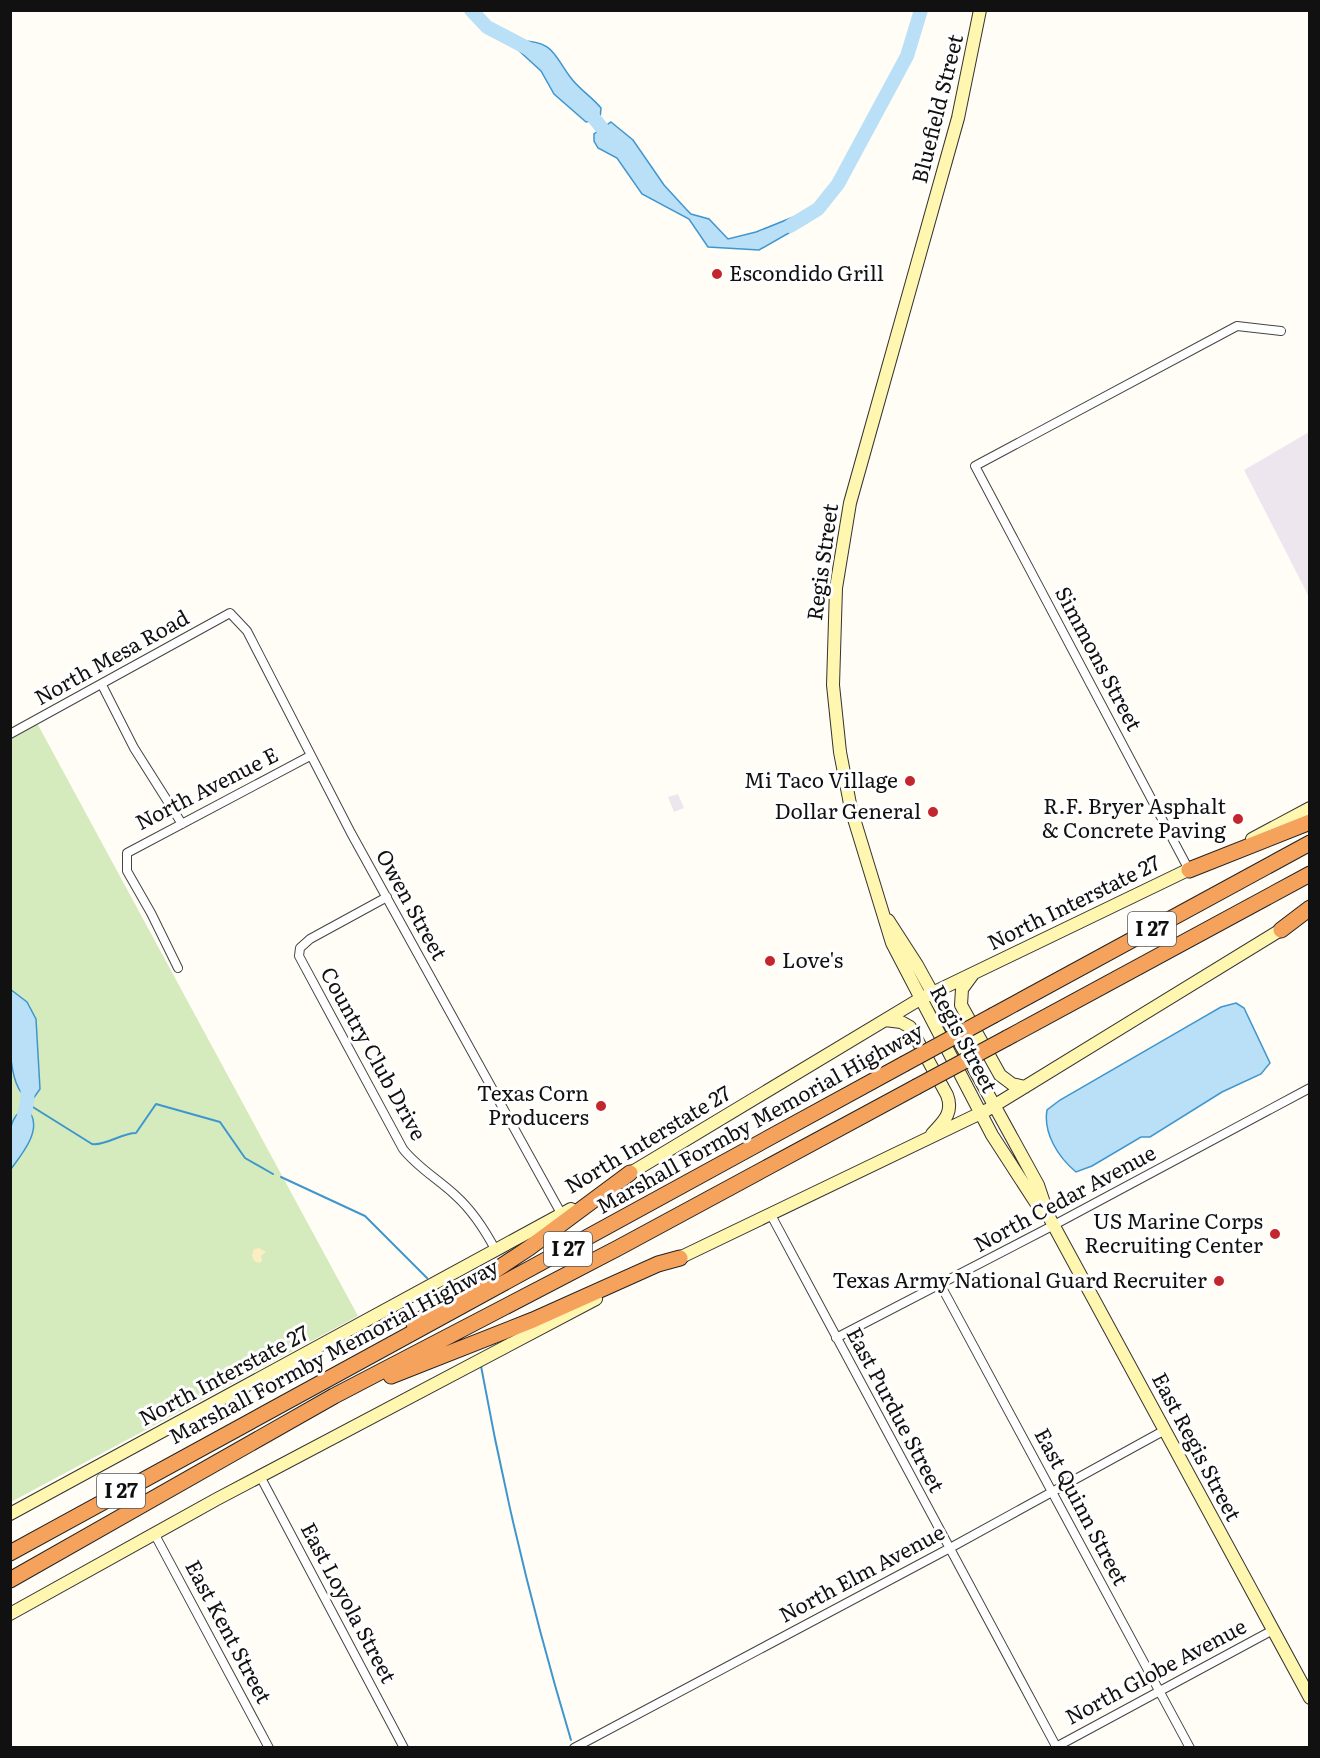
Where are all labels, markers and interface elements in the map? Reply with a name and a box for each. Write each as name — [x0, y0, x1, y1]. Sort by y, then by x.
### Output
street label: Bluefield Street — [902, 30, 969, 186]
place label: Escondido Grill — [729, 256, 884, 287]
marker: Escondido Grill — [710, 267, 724, 281]
street label: Regis Street — [797, 501, 844, 622]
street label: Simmons Street — [1049, 580, 1152, 736]
street label: North Mesa Road — [28, 600, 194, 711]
street label: North Avenue E — [129, 737, 283, 836]
place label: Mi Taco Village — [744, 763, 898, 794]
marker: Mi Taco Village — [903, 774, 917, 788]
place label: R.F. Bryer Asphalt & Concrete Paving — [1042, 789, 1227, 844]
place label: Dollar General — [774, 794, 921, 825]
marker: Dollar General — [926, 805, 940, 819]
marker: R.F. Bryer Asphalt & Concrete Paving — [1231, 812, 1245, 826]
street label: Owen Street — [370, 843, 457, 965]
street label: North Interstate 27 — [981, 845, 1165, 956]
road number: I 27 — [1128, 912, 1176, 946]
place label: Love's — [782, 943, 843, 974]
marker: Love's — [763, 954, 777, 968]
street label: Country Club Drive — [315, 960, 436, 1145]
street label: Regis Street — [924, 978, 1007, 1098]
street label: Marshall Formby Memorial Highway — [590, 1013, 929, 1220]
place label: Texas Corn Producers — [477, 1076, 589, 1131]
street label: North Interstate 27 — [558, 1076, 736, 1200]
marker: Texas Corn Producers — [594, 1099, 608, 1113]
street label: North Cedar Avenue — [967, 1136, 1161, 1258]
place label: US Marine Corps Recruiting Center — [1084, 1204, 1263, 1259]
marker: US Marine Corps Recruiting Center — [1268, 1227, 1282, 1241]
road number: I 27 — [544, 1232, 592, 1266]
street label: Marshall Formby Memorial Highway — [162, 1249, 504, 1450]
place label: Texas Army National Guard Recruiter — [832, 1263, 1207, 1294]
marker: Texas Army National Guard Recruiter — [1212, 1274, 1226, 1288]
street label: North Interstate 27 — [132, 1316, 314, 1432]
street label: East Purdue Street — [841, 1321, 954, 1497]
street label: East Regis Street — [1146, 1366, 1251, 1526]
street label: East Quinn Street — [1029, 1421, 1138, 1591]
road number: I 27 — [97, 1474, 145, 1508]
street label: North Elm Avenue — [772, 1515, 949, 1629]
street label: East Loyola Street — [295, 1516, 406, 1688]
street label: East Kent Street — [179, 1554, 281, 1709]
street label: North Globe Avenue — [1059, 1609, 1251, 1731]

